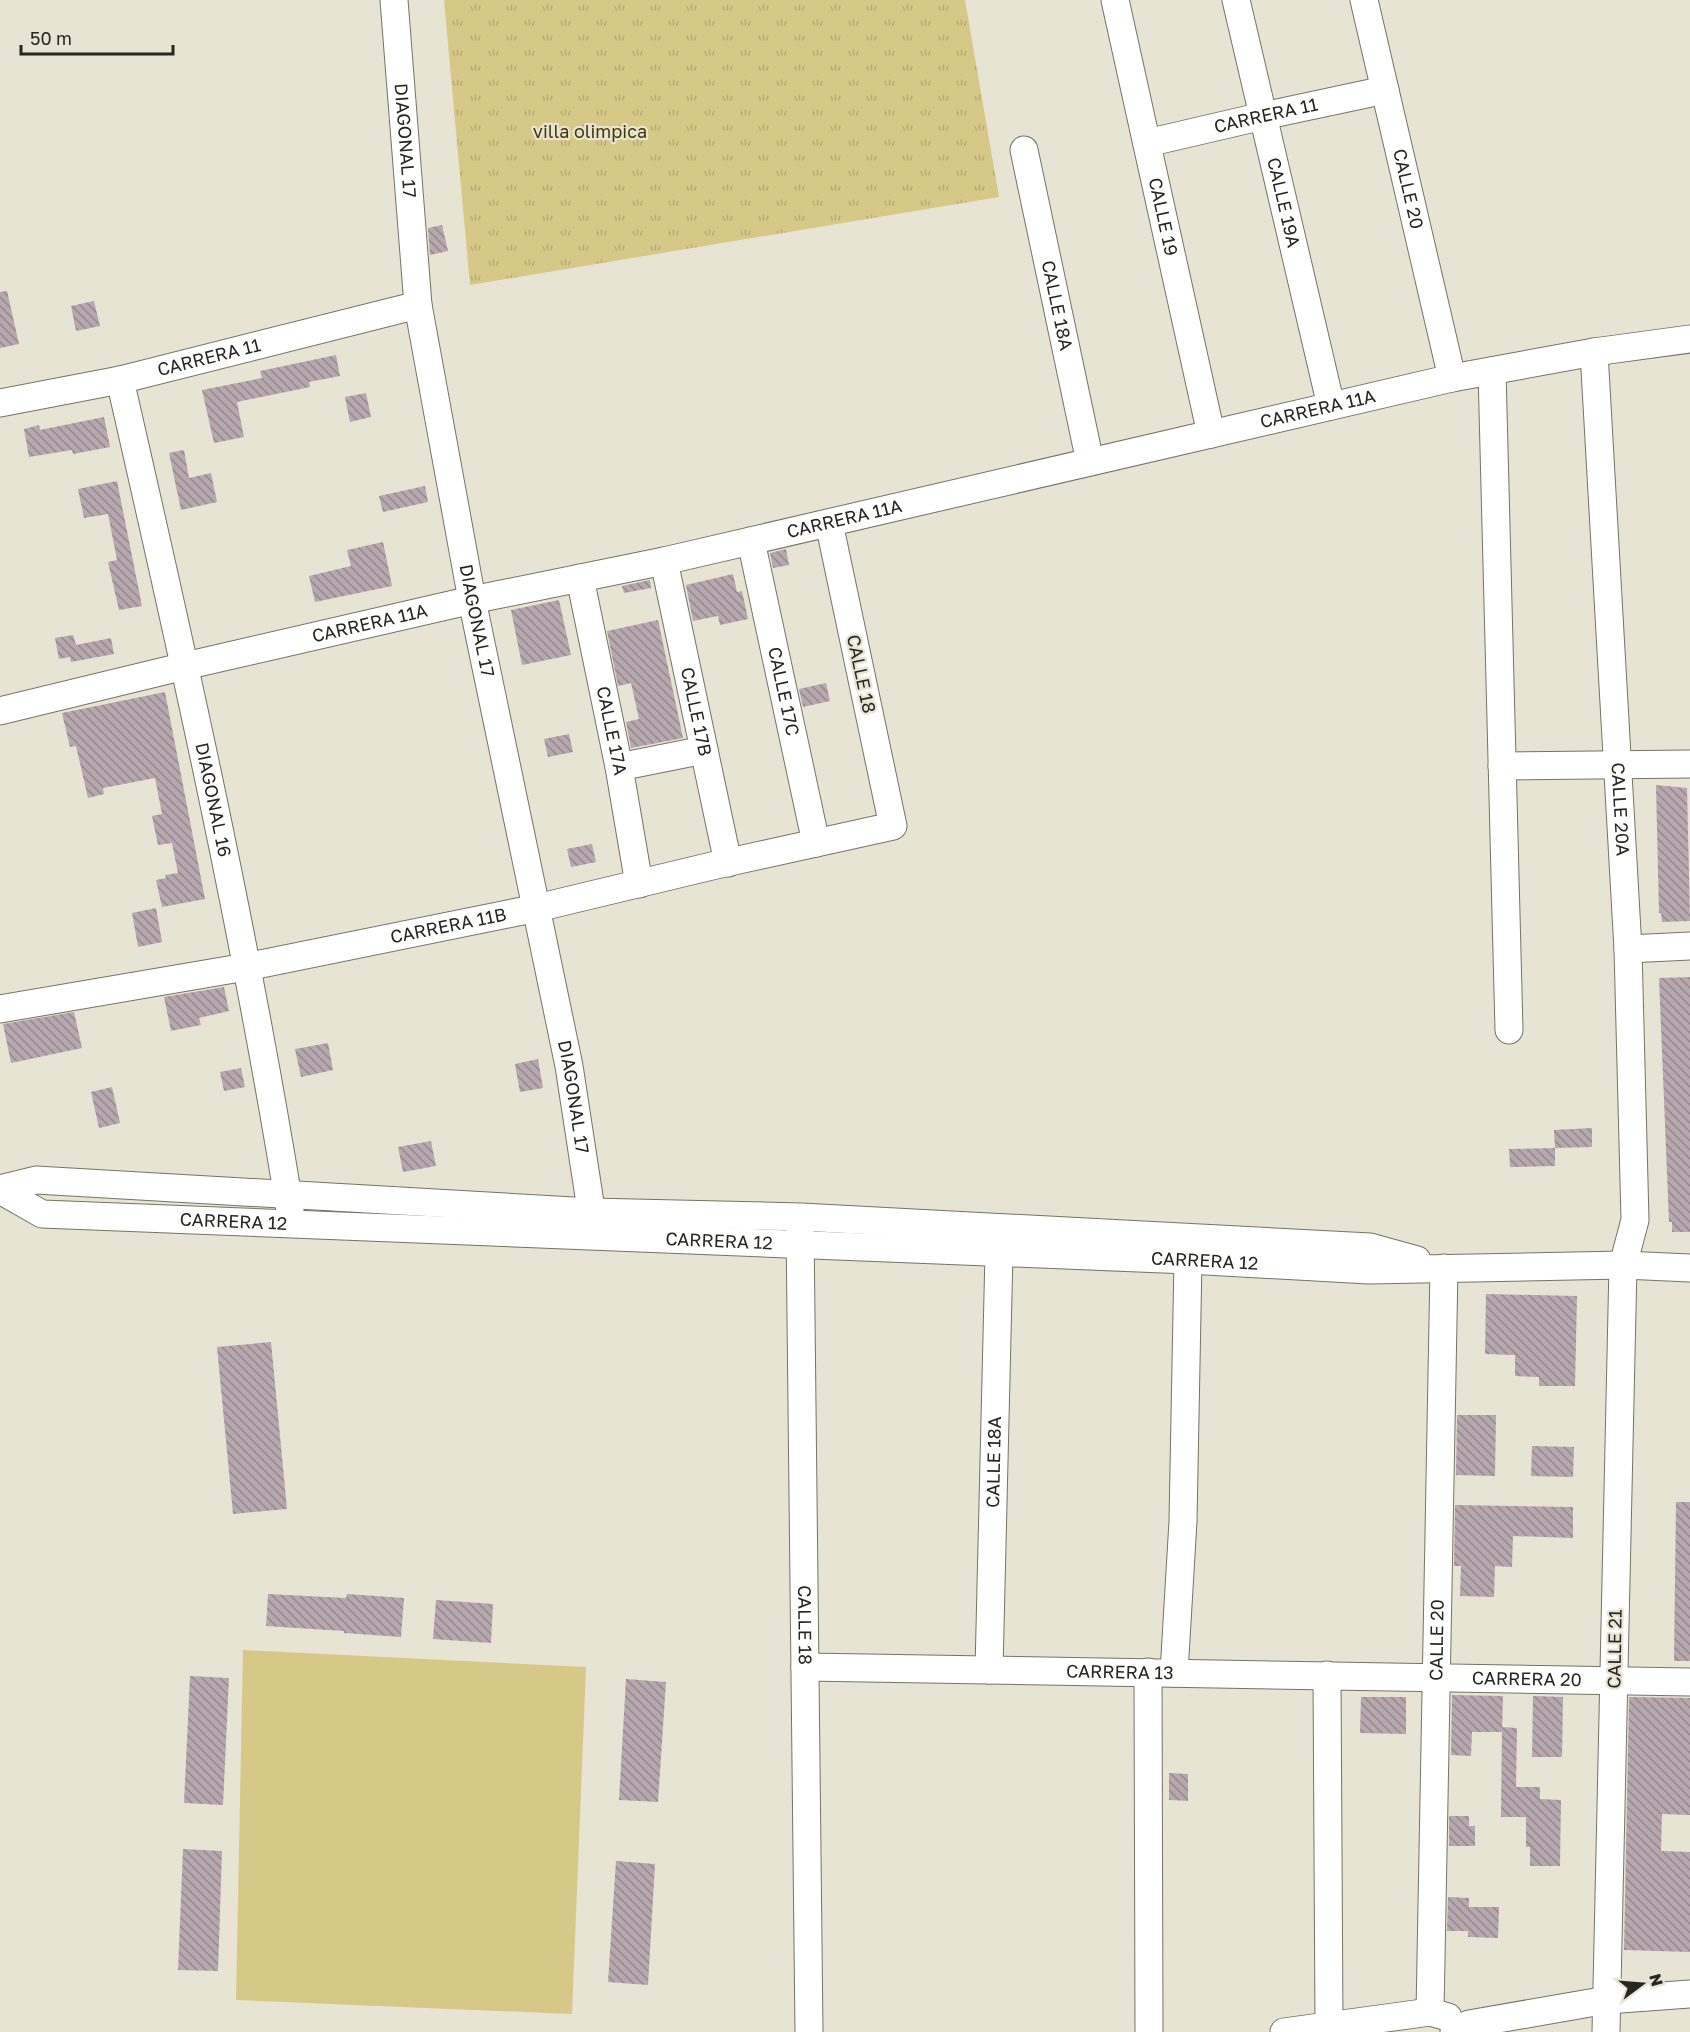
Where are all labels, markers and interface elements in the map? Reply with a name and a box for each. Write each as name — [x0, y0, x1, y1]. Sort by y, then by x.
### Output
scale bar — [21, 18, 172, 56]
text: 50 m — [30, 27, 72, 49]
street label: DIAGONAL 17 — [391, 82, 422, 199]
street label: CARRERA 11 — [1212, 93, 1320, 137]
park label: villa olimpica — [533, 120, 647, 142]
street label: CALLE 20 — [1389, 146, 1429, 231]
street label: CALLE 19A — [1263, 155, 1306, 249]
street label: CALLE 19 — [1145, 175, 1183, 258]
street label: CALLE 18A — [1038, 258, 1078, 353]
street label: CARRERA 11 — [155, 333, 263, 380]
street label: CARRERA 11A — [1258, 384, 1377, 432]
street label: CARRERA 11A — [784, 494, 904, 542]
street label: DIAGONAL 17 — [456, 562, 500, 679]
street label: CARRERA 11A — [310, 599, 429, 646]
street label: CALLE 18 — [843, 633, 881, 715]
street label: CALLE 17C — [764, 645, 805, 738]
street label: CALLE 17B — [677, 665, 717, 758]
street label: CALLE 17A — [593, 684, 632, 777]
street label: DIAGONAL 16 — [191, 740, 237, 859]
street label: CALLE 20A — [1607, 762, 1635, 857]
street label: CARRERA 11B — [388, 903, 508, 947]
street label: DIAGONAL 17 — [554, 1038, 594, 1155]
street label: CARRERA 12 — [179, 1208, 288, 1234]
street label: CARRERA 12 — [665, 1227, 773, 1253]
street label: CARRERA 12 — [1151, 1247, 1259, 1274]
street label: CALLE 18A — [981, 1416, 1005, 1508]
street label: CALLE 18 — [794, 1585, 817, 1665]
street label: CALLE 20 — [1424, 1599, 1448, 1681]
street label: CALLE 21 — [1602, 1609, 1626, 1689]
street label: CARRERA 13 — [1066, 1659, 1174, 1683]
street label: CARRERA 20 — [1472, 1666, 1582, 1690]
north arrow — [1612, 1954, 1672, 2014]
text: N — [1645, 1971, 1668, 1988]

